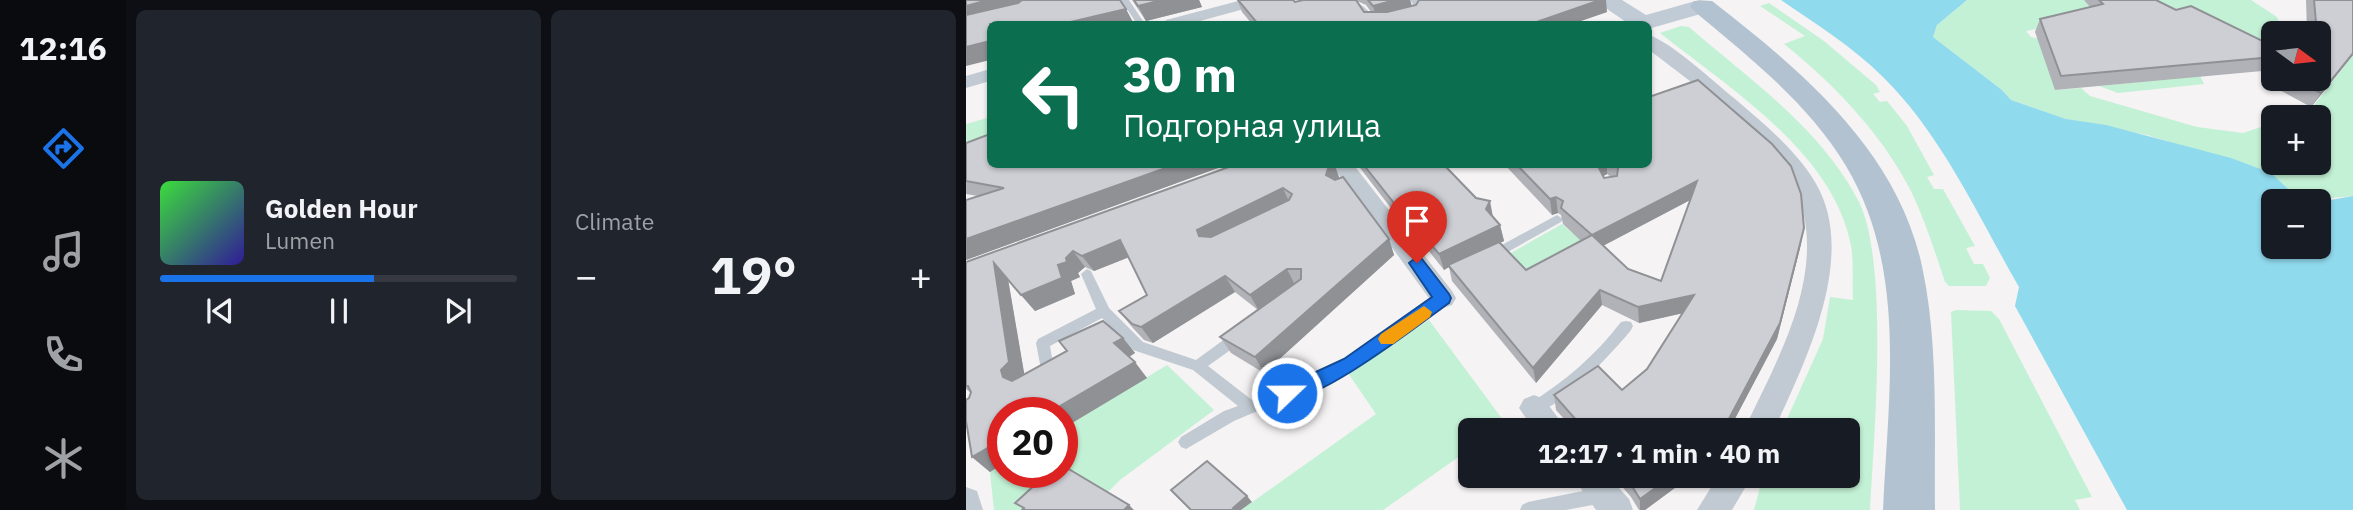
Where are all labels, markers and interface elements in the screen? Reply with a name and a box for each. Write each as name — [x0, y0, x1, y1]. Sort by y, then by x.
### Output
north arrow — [2261, 21, 2331, 91]
map controls — [2261, 21, 2331, 259]
text: 12:16 — [19, 27, 107, 69]
text: 30 m — [1123, 42, 1237, 105]
icon: left — [1008, 49, 1099, 140]
text: Подгорная улица — [1123, 104, 1381, 146]
button: + — [2261, 105, 2331, 175]
icon: directions — [39, 124, 88, 173]
button: − — [2261, 189, 2331, 259]
text: Golden Hour — [265, 191, 418, 225]
pin — [1387, 191, 1447, 263]
icon: arrive — [1398, 202, 1436, 240]
text: Climate — [575, 206, 654, 236]
text: Lumen — [265, 225, 335, 255]
icon: music — [39, 227, 88, 276]
text: 19° — [710, 241, 797, 308]
text: − — [575, 251, 598, 300]
text: + — [909, 251, 932, 300]
icon: previous — [201, 292, 239, 330]
icon: pause — [320, 292, 358, 330]
icon: next — [439, 292, 477, 330]
icon: phone — [39, 330, 88, 379]
position arrow — [1250, 356, 1324, 430]
speed limit sign: 20 — [987, 397, 1078, 488]
icon: climate — [39, 434, 88, 483]
text: 12:17 · 1 min · 40 m — [1538, 436, 1780, 470]

